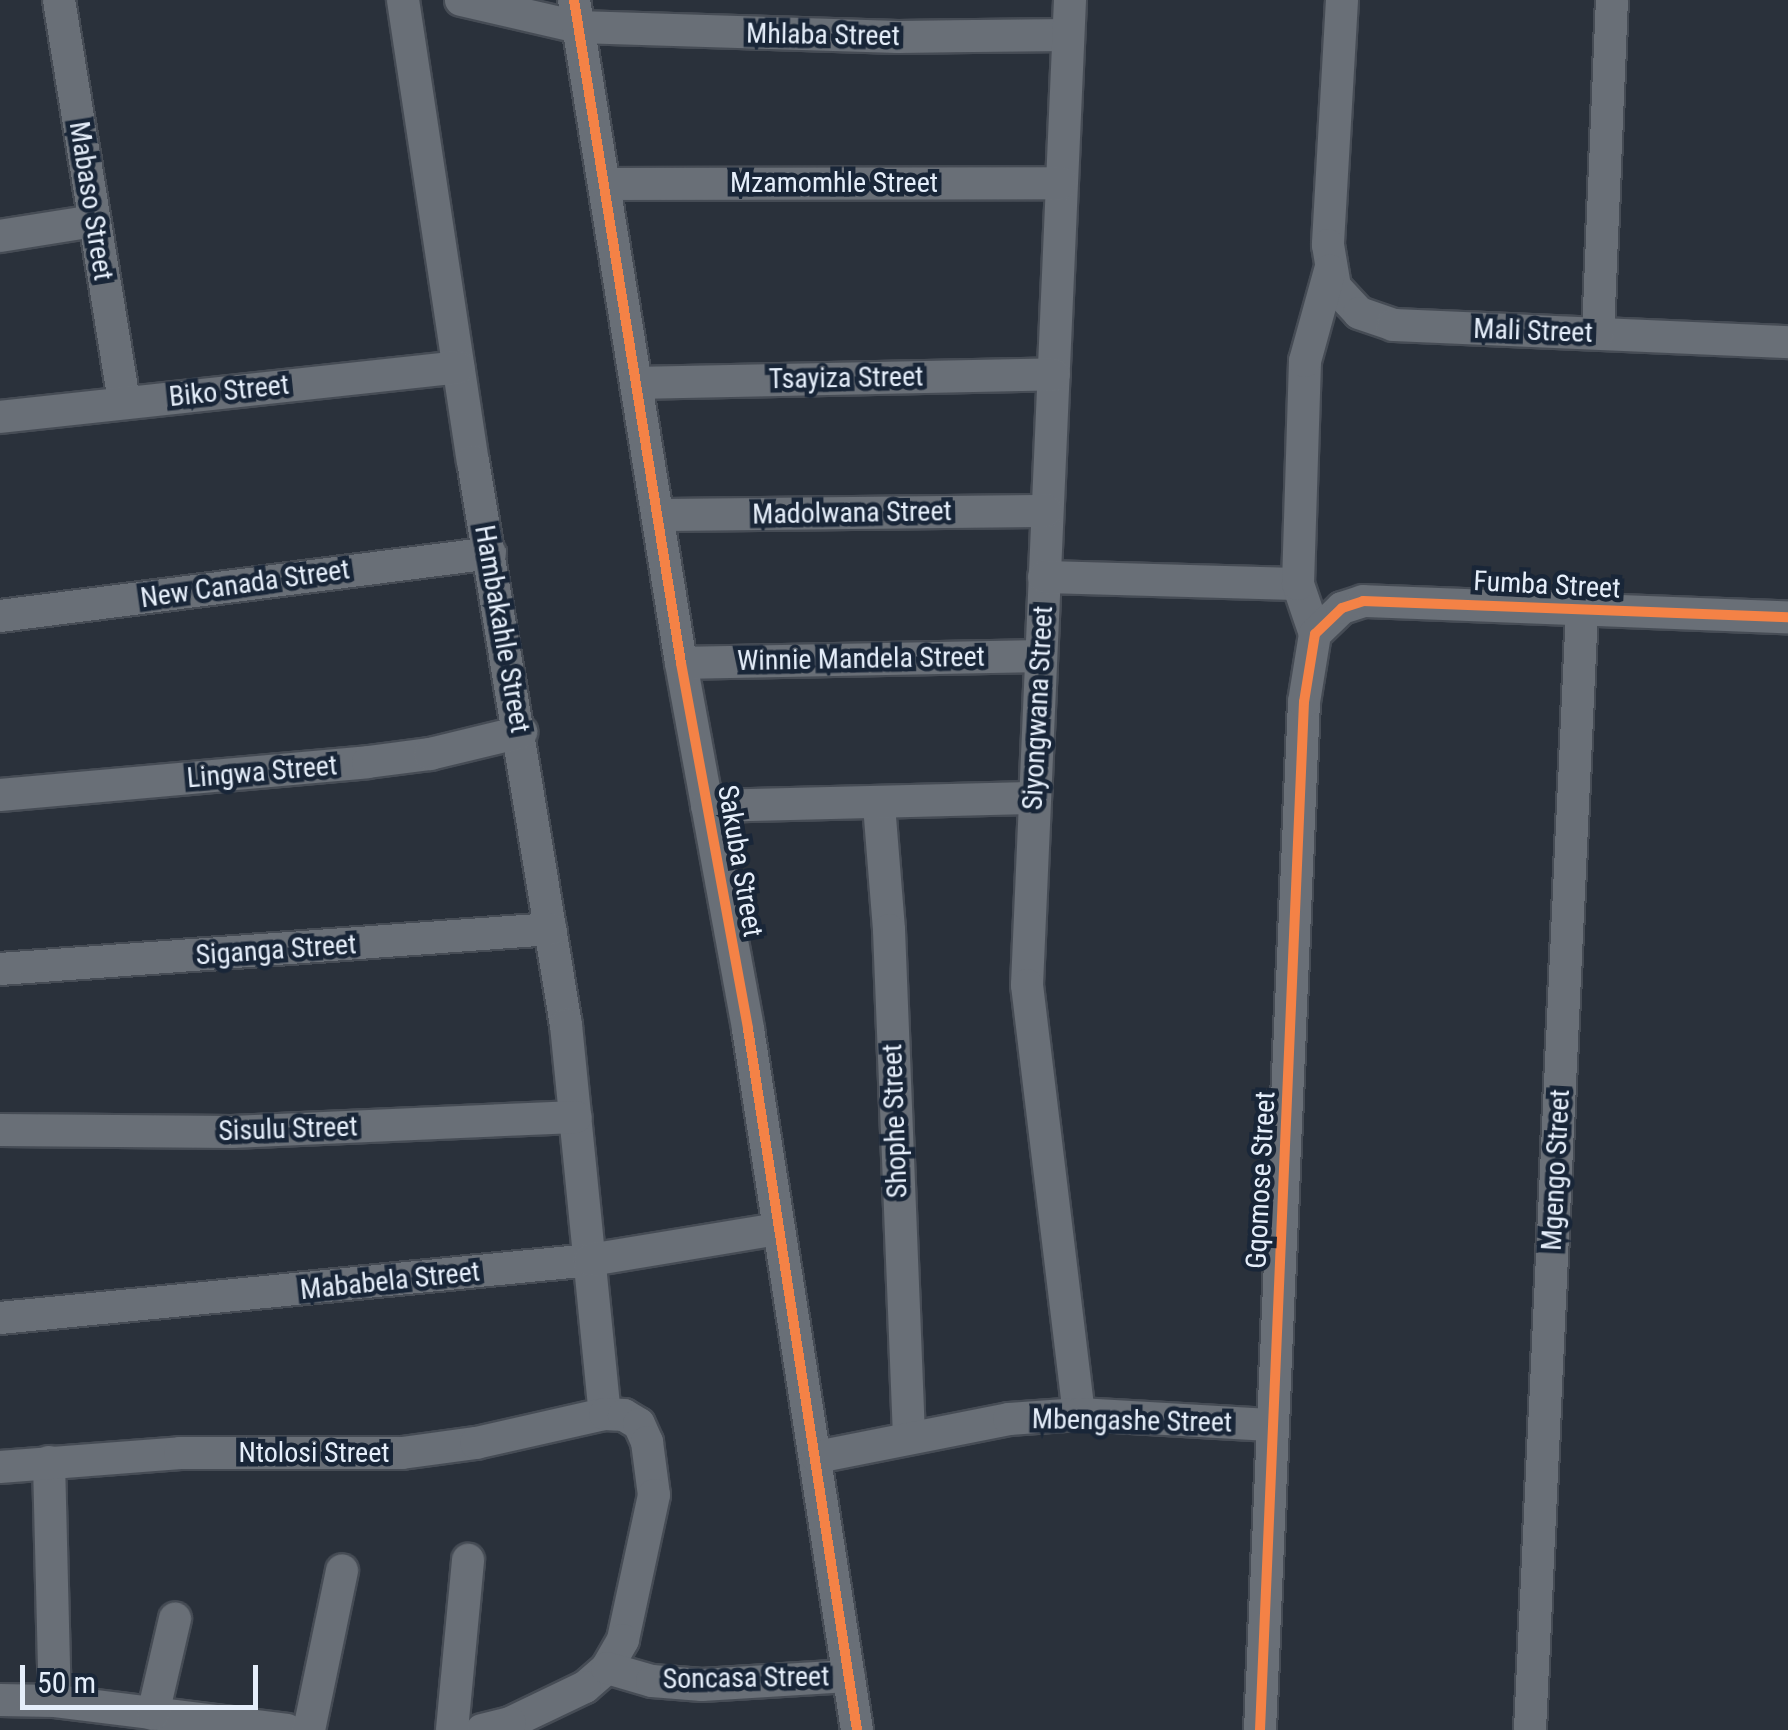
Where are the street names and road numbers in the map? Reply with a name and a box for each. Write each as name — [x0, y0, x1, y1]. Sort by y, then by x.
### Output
street label: Mhlaba Street — [746, 17, 900, 53]
street label: Mabaso Street — [62, 119, 120, 283]
street label: Mzamomhle Street — [730, 166, 938, 200]
street label: Mali Street — [1473, 312, 1593, 350]
street label: Tsayiza Street — [768, 360, 924, 396]
street label: Biko Street — [167, 368, 291, 414]
street label: Madolwana Street — [752, 494, 952, 532]
street label: Hambakahle Street — [467, 523, 537, 735]
street label: New Canada Street — [138, 553, 352, 615]
street label: Fumba Street — [1473, 564, 1621, 606]
street label: Siyongwana Street — [1016, 605, 1060, 811]
street label: Winnie Mandela Street — [737, 640, 985, 678]
street label: Lingwa Street — [185, 749, 339, 795]
street label: Sakuba Street — [710, 783, 770, 939]
street label: Siganga Street — [195, 928, 357, 972]
street label: Shophe Street — [876, 1043, 914, 1199]
street label: Mgengo Street — [1535, 1088, 1577, 1252]
street label: Gqomose Street — [1240, 1090, 1282, 1270]
street label: Sisulu Street — [218, 1110, 358, 1148]
street label: Mababela Street — [298, 1255, 482, 1307]
street label: Mbengashe Street — [1032, 1402, 1232, 1440]
street label: Ntolosi Street — [238, 1436, 390, 1470]
street label: Soncasa Street — [662, 1660, 830, 1696]

